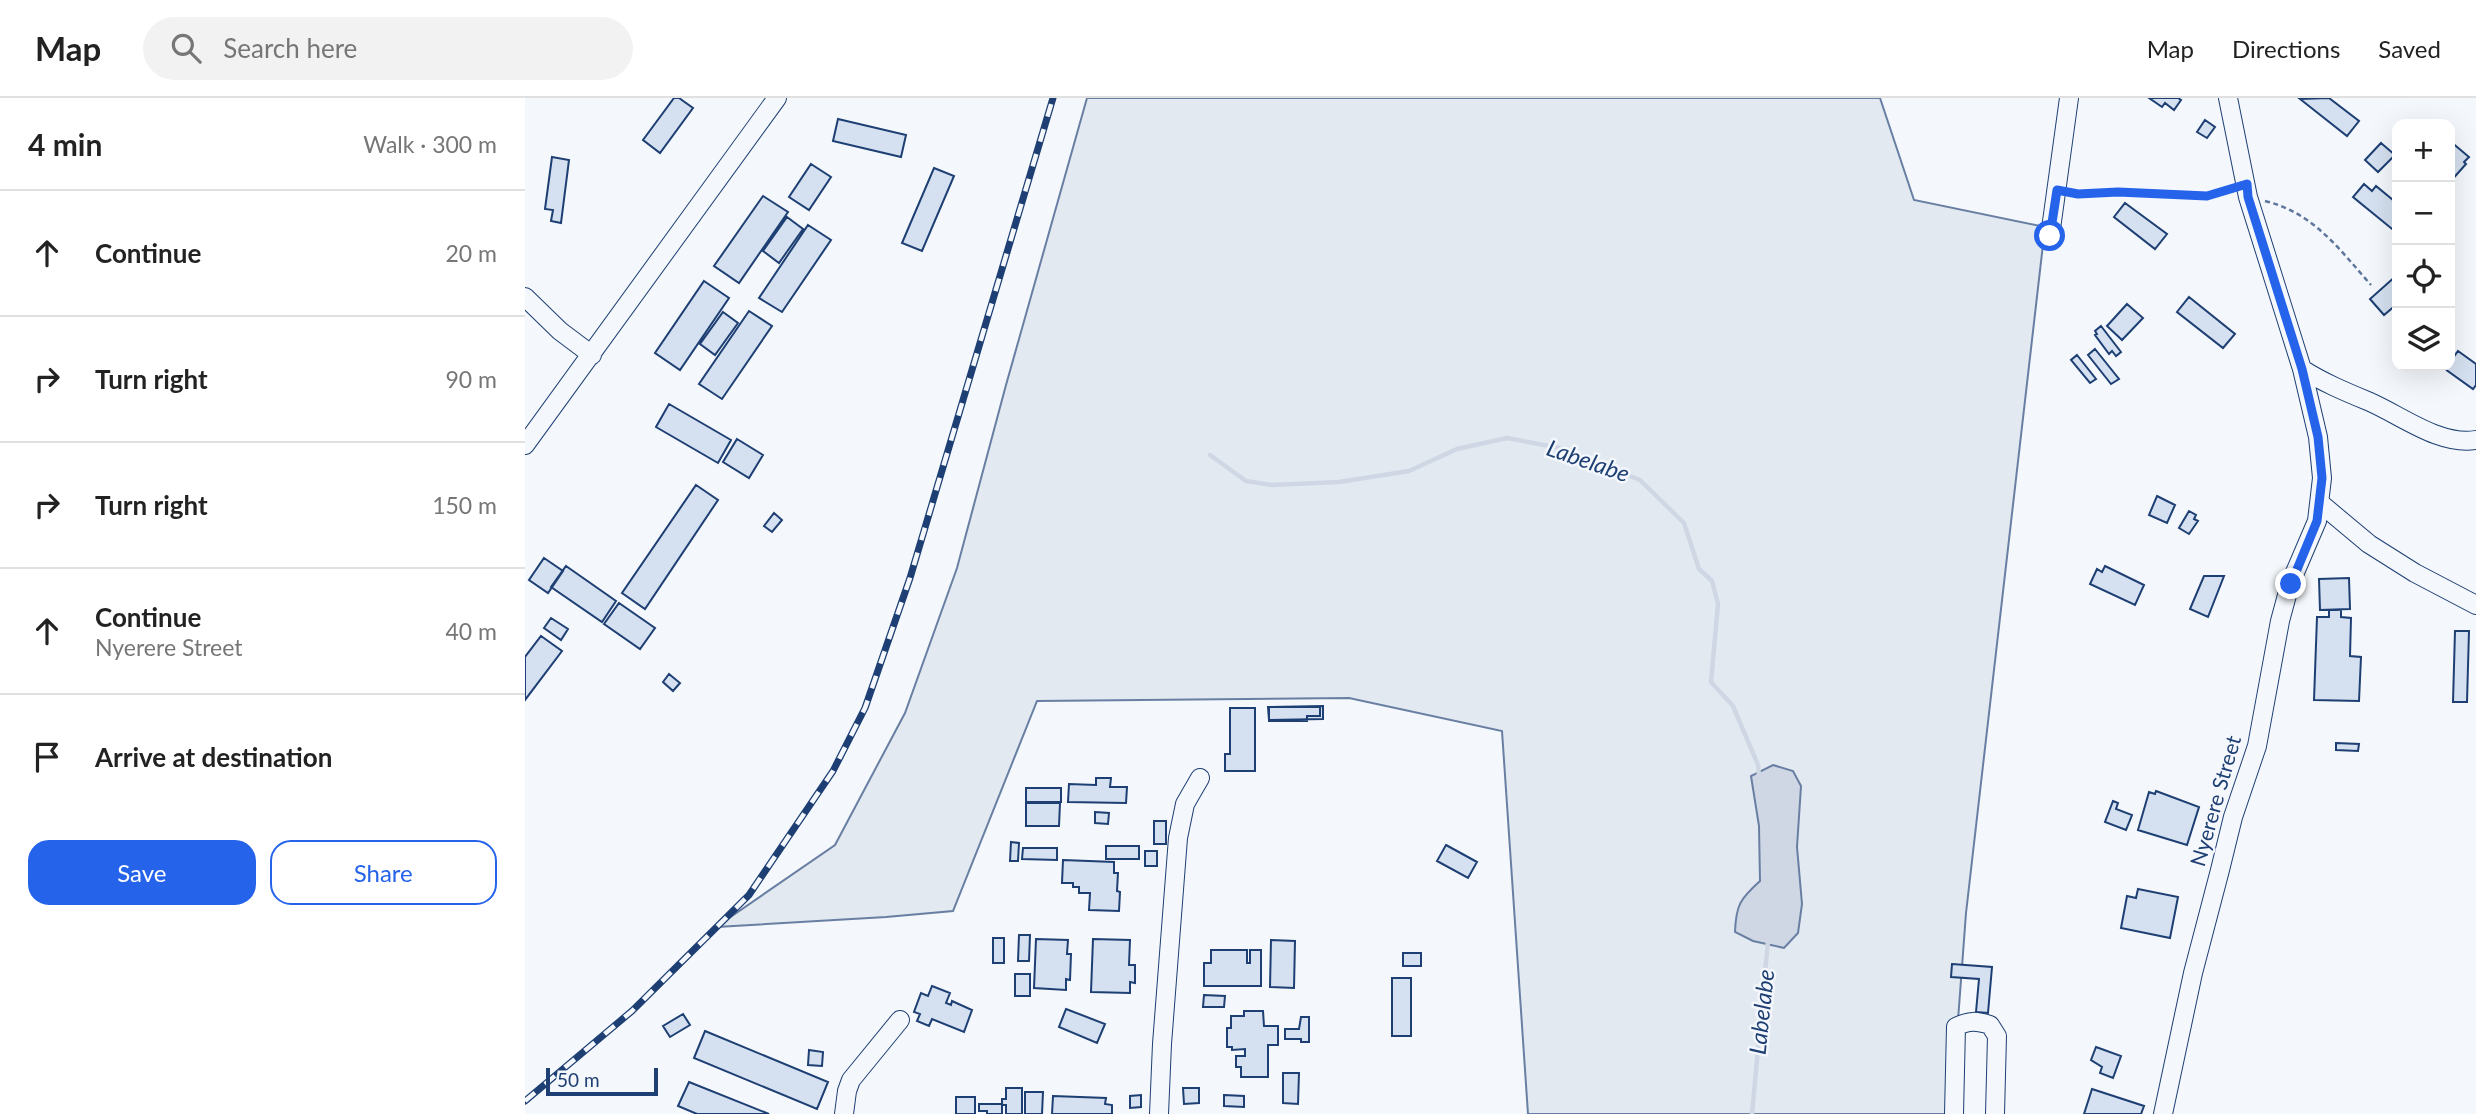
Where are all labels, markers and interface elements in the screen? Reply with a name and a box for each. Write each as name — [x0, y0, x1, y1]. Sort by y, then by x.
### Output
search box — [143, 17, 633, 80]
text: Map — [35, 28, 101, 68]
icon: search — [167, 29, 205, 67]
text: Search here — [223, 32, 357, 64]
text: Map — [2147, 34, 2194, 63]
text: Directions — [2232, 34, 2340, 63]
text: Saved — [2378, 34, 2441, 63]
map controls — [2392, 119, 2455, 371]
button: + — [2392, 119, 2455, 182]
text: 4 min — [28, 126, 102, 162]
text: Walk · 300 m — [363, 130, 497, 158]
button: − — [2392, 182, 2455, 245]
route start — [2034, 220, 2065, 251]
icon: ahead — [28, 234, 66, 272]
text: Continue — [95, 237, 201, 269]
text: 20 m — [446, 239, 497, 267]
button: locate — [2392, 245, 2455, 308]
button: layers — [2392, 308, 2455, 371]
icon: right — [28, 360, 66, 398]
text: Turn right — [95, 363, 208, 395]
text: 90 m — [446, 365, 497, 393]
water label: Labelabe — [1543, 433, 1633, 487]
icon: right — [28, 486, 66, 524]
text: Turn right — [95, 489, 208, 521]
text: 150 m — [432, 491, 497, 519]
route end — [2275, 568, 2306, 599]
text: Continue — [95, 601, 201, 633]
icon: ahead — [28, 612, 66, 650]
text: 40 m — [446, 617, 497, 645]
text: Nyerere Street — [95, 633, 243, 661]
street label: Nyerere Street — [2184, 732, 2245, 869]
icon: arrive — [28, 738, 66, 776]
text: Arrive at destination — [95, 741, 332, 773]
button: Save — [28, 840, 256, 905]
button: Share — [270, 840, 497, 905]
water label: Labelabe — [1743, 968, 1779, 1056]
scale bar — [546, 1065, 658, 1097]
text: 50 m — [557, 1068, 600, 1091]

